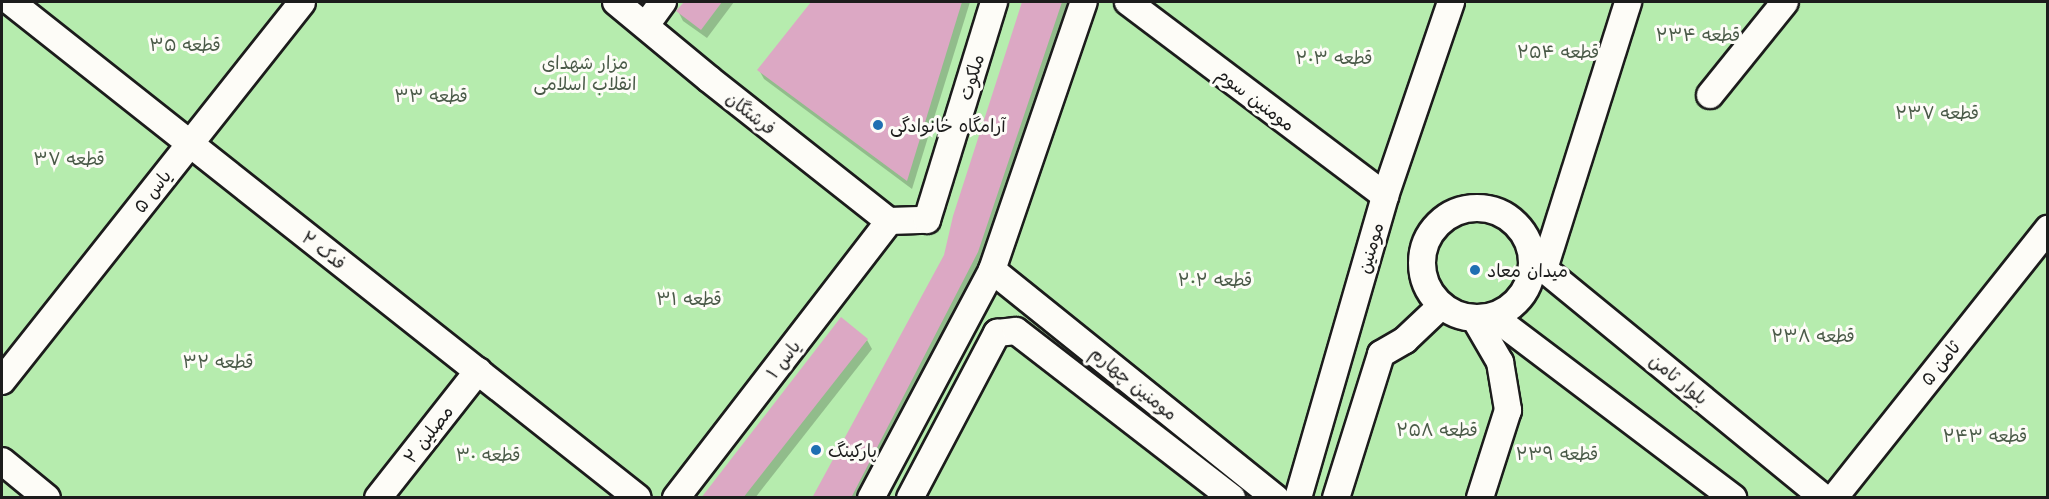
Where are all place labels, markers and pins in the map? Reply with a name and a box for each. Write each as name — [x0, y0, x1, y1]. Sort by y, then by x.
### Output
place label: آرامگاه خانوادگی — [890, 114, 1006, 136]
marker: آرامگاه خانوادگی — [871, 118, 885, 132]
place label: میدان معاد — [1487, 259, 1568, 281]
marker: میدان معاد — [1468, 263, 1482, 277]
place label: پارکینگ — [828, 439, 877, 461]
marker: پارکینگ — [809, 443, 823, 457]

